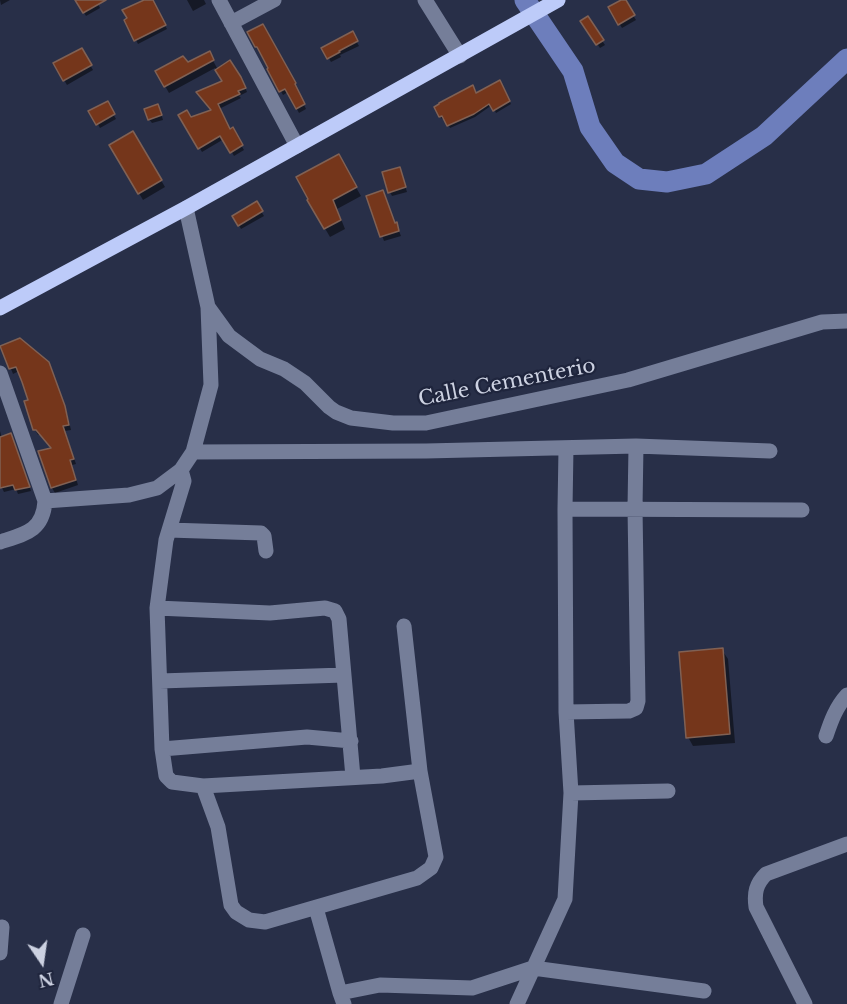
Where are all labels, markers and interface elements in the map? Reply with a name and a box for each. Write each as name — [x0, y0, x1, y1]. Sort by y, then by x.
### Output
street label: Calle Cementerio — [416, 354, 598, 412]
north arrow — [12, 932, 72, 992]
text: N — [36, 968, 56, 991]

